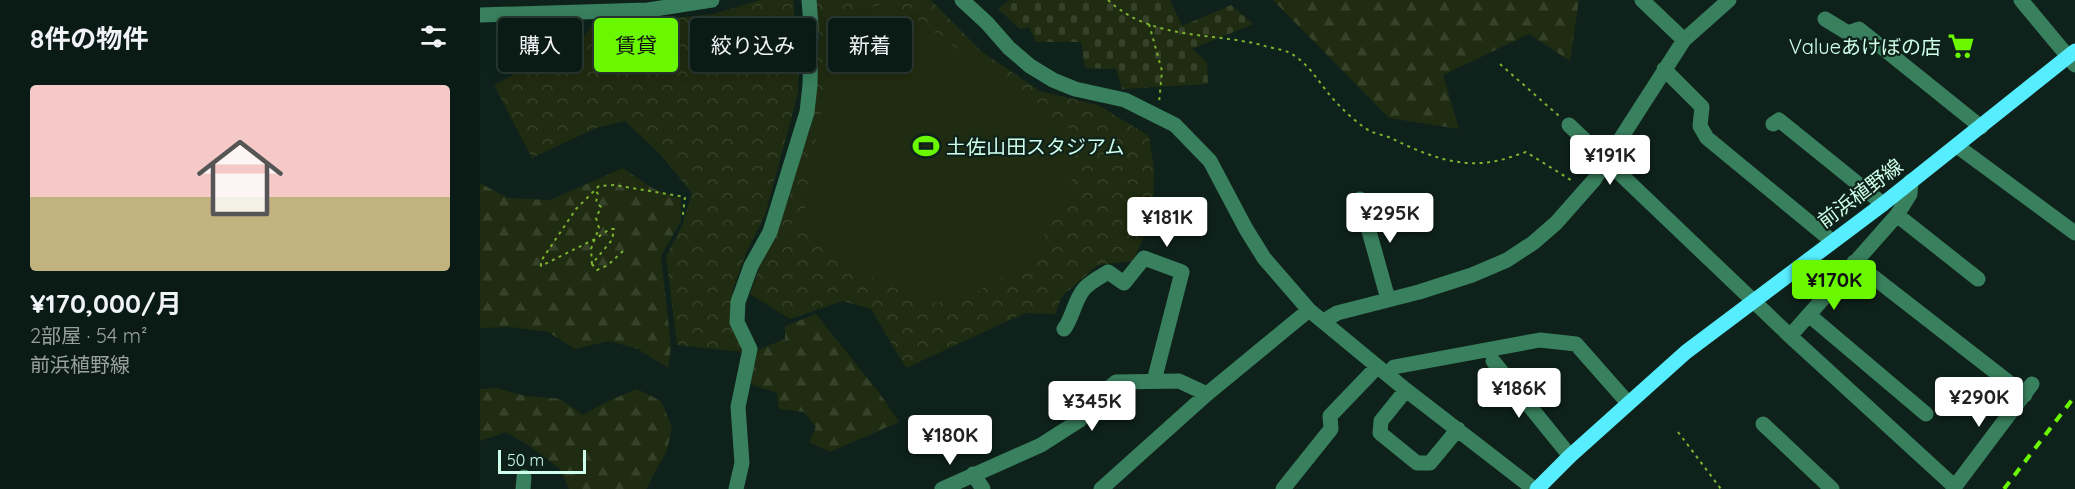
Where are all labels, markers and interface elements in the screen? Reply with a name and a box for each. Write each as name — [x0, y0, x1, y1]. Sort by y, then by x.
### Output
chip: 購入 — [498, 18, 582, 72]
chip: 賃貸 — [594, 18, 678, 72]
chip: 絞り込み — [690, 18, 816, 72]
chip: 新着 — [828, 18, 912, 72]
icon: filters — [417, 20, 450, 53]
text: 8件の物件 — [30, 22, 148, 55]
supermarket icon: Valueあけぼの店 — [1946, 31, 1976, 61]
place label: Valueあけぼの店 — [1789, 34, 1941, 59]
icon: home — [186, 124, 294, 232]
sports icon: 土佐山田スタジアム — [911, 131, 941, 161]
place label: 土佐山田スタジアム — [946, 134, 1125, 159]
pin: ¥191K — [1568, 135, 1652, 186]
text: ¥191K — [1584, 142, 1636, 167]
street label: 前浜植野線 — [1813, 153, 1907, 233]
pin: ¥295K — [1348, 193, 1432, 244]
pin: ¥181K — [1125, 197, 1209, 248]
text: ¥295K — [1360, 200, 1420, 225]
text: ¥181K — [1141, 204, 1193, 229]
pin: ¥170K — [1792, 260, 1876, 311]
text: ¥170K — [1806, 267, 1862, 292]
text: ¥170,000/月 — [30, 287, 182, 320]
text: 2部屋 · 54 m² — [30, 323, 147, 348]
text: 前浜植野線 — [30, 352, 130, 377]
pin: ¥186K — [1477, 368, 1561, 419]
text: ¥186K — [1492, 375, 1546, 400]
pin: ¥290K — [1937, 377, 2021, 428]
pin: ¥345K — [1050, 381, 1134, 432]
text: ¥290K — [1949, 384, 2009, 409]
text: ¥345K — [1062, 388, 1122, 413]
pin: ¥180K — [908, 415, 992, 466]
text: ¥180K — [922, 422, 978, 447]
scale bar — [498, 447, 586, 474]
text: 50 m — [507, 450, 544, 470]

